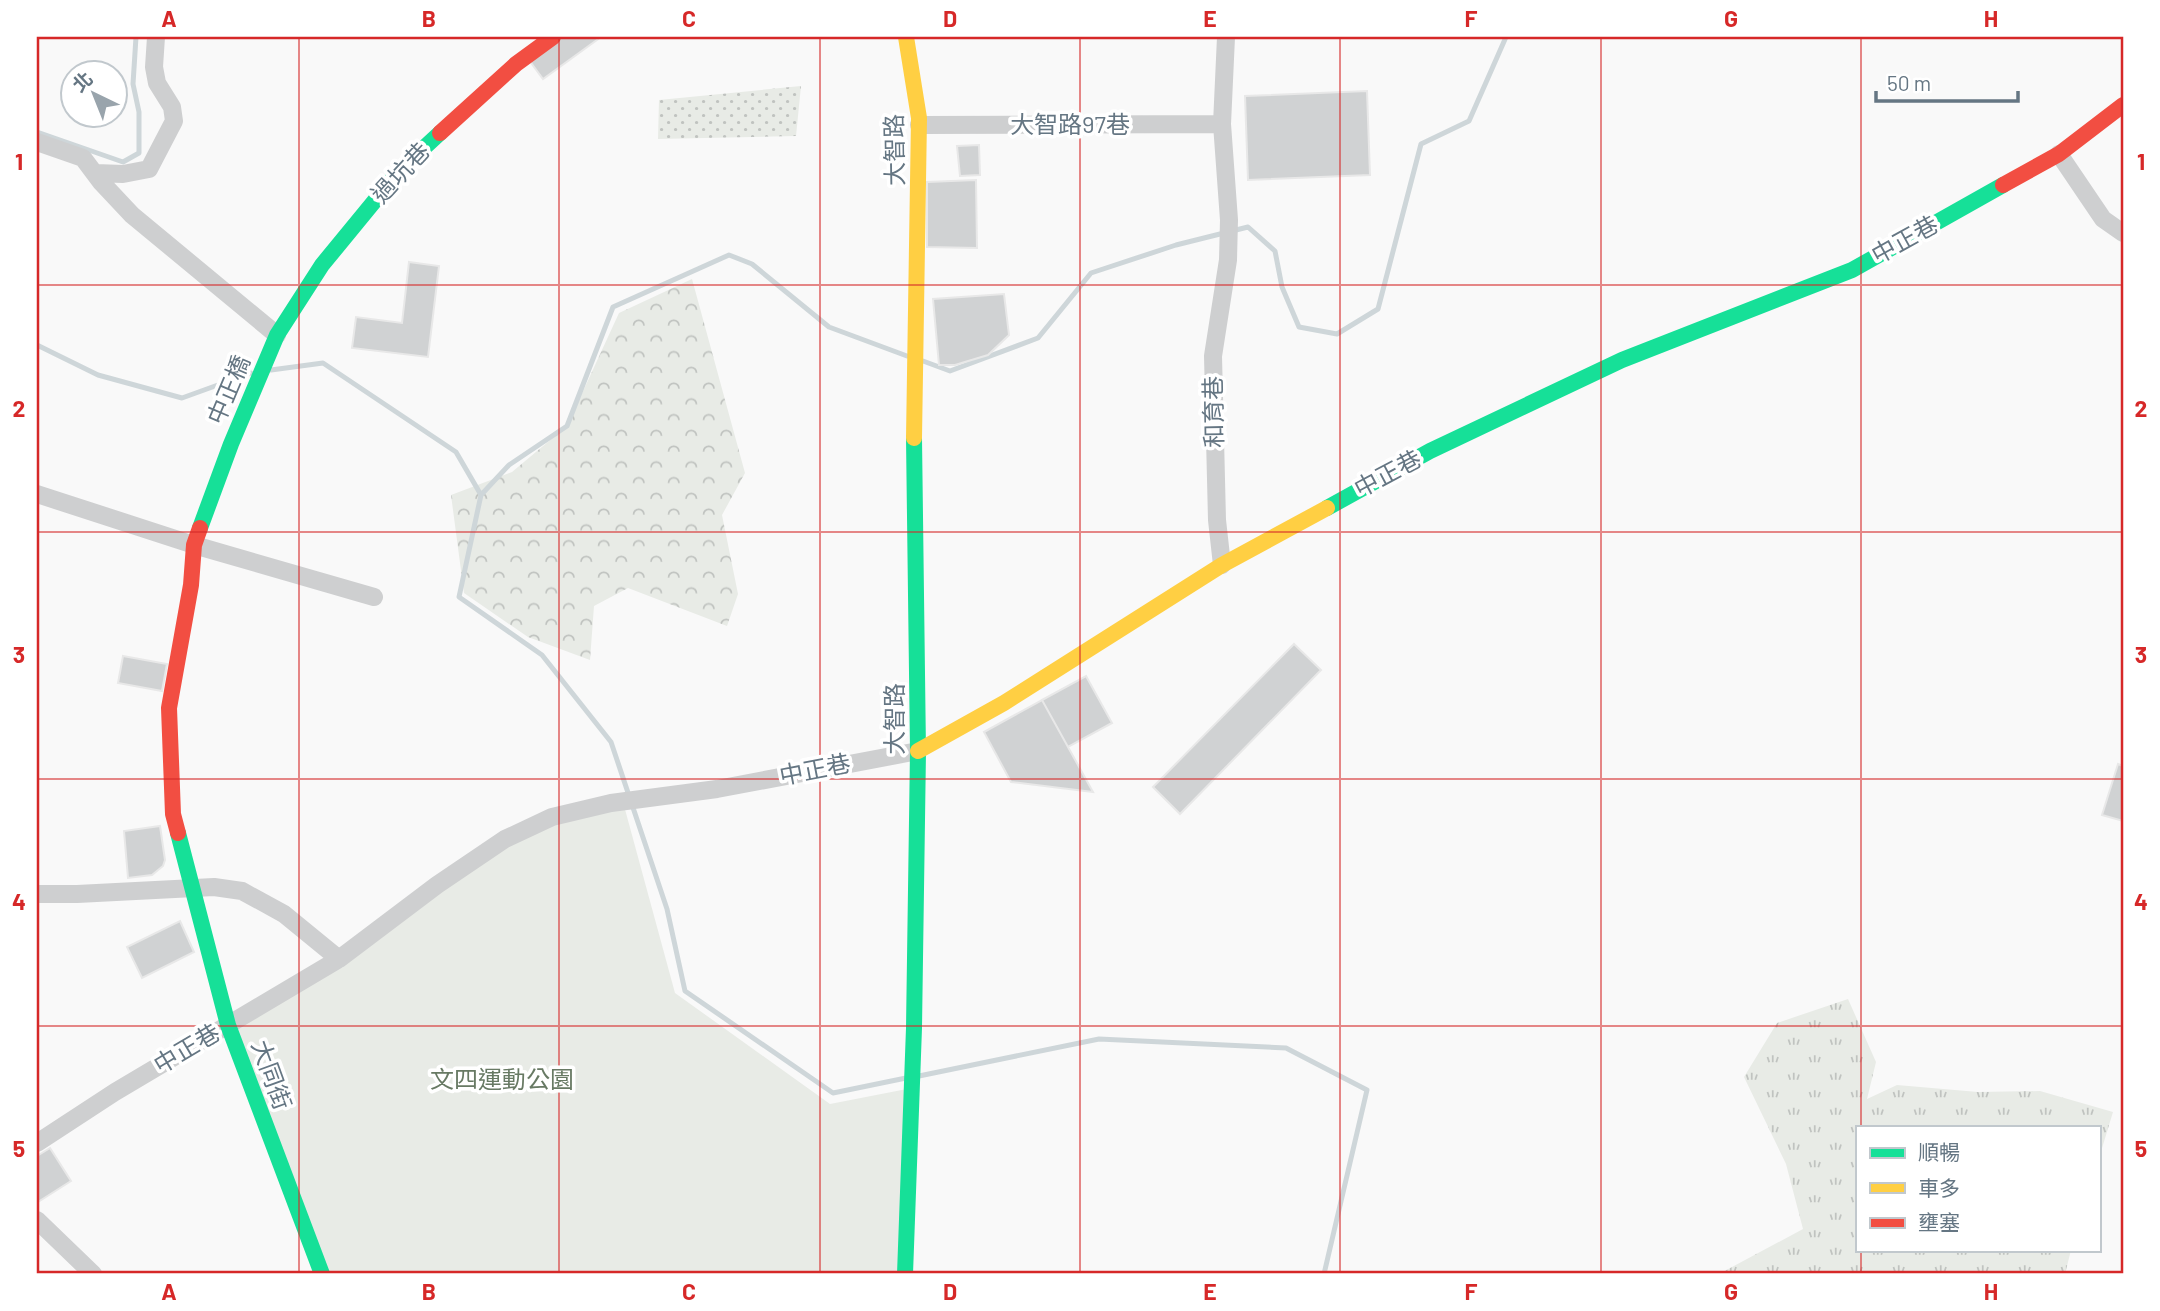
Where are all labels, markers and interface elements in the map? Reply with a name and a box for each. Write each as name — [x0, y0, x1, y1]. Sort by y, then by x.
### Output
text: A — [161, 4, 177, 32]
text: B — [422, 4, 436, 32]
text: C — [682, 4, 696, 32]
text: D — [943, 4, 957, 32]
text: E — [1203, 4, 1217, 32]
text: F — [1465, 4, 1478, 32]
text: G — [1724, 4, 1738, 32]
text: H — [1984, 4, 1998, 32]
north arrow — [60, 60, 130, 130]
scale bar — [1876, 60, 2018, 104]
text: 北 — [67, 66, 97, 96]
text: 50 m — [1887, 70, 1931, 95]
street label: 大智路97巷 — [1010, 109, 1130, 138]
street label: 大智路 — [878, 114, 909, 186]
street label: 過坑巷 — [365, 136, 435, 208]
text: 1 — [15, 147, 23, 175]
text: 1 — [2137, 147, 2145, 175]
street label: 中正巷 — [1866, 209, 1943, 269]
street label: 中正橋 — [200, 351, 255, 428]
street label: 和育巷 — [1197, 376, 1228, 448]
text: 2 — [13, 394, 25, 422]
text: 2 — [2135, 394, 2147, 422]
street label: 中正巷 — [1349, 443, 1426, 502]
text: 3 — [13, 640, 25, 668]
text: 3 — [2135, 640, 2147, 668]
street label: 大智路 — [879, 683, 908, 755]
street label: 中正巷 — [777, 747, 853, 790]
text: 4 — [12, 887, 26, 915]
text: 4 — [2134, 887, 2148, 915]
street label: 中正巷 — [148, 1017, 225, 1079]
street label: 大同街 — [246, 1036, 298, 1113]
park label: 文四運動公園 — [430, 1064, 574, 1093]
legend — [1856, 1126, 2100, 1252]
text: 5 — [13, 1134, 25, 1162]
text: 5 — [2135, 1134, 2147, 1162]
text: 順暢 — [1918, 1139, 1960, 1164]
text: 車多 — [1918, 1175, 1960, 1200]
text: 壅塞 — [1918, 1209, 1960, 1234]
text: A — [161, 1277, 177, 1305]
text: B — [422, 1277, 436, 1305]
text: C — [682, 1277, 696, 1305]
text: D — [943, 1277, 957, 1305]
text: E — [1203, 1277, 1217, 1305]
text: F — [1465, 1277, 1478, 1305]
text: G — [1724, 1277, 1738, 1305]
text: H — [1984, 1277, 1998, 1305]

